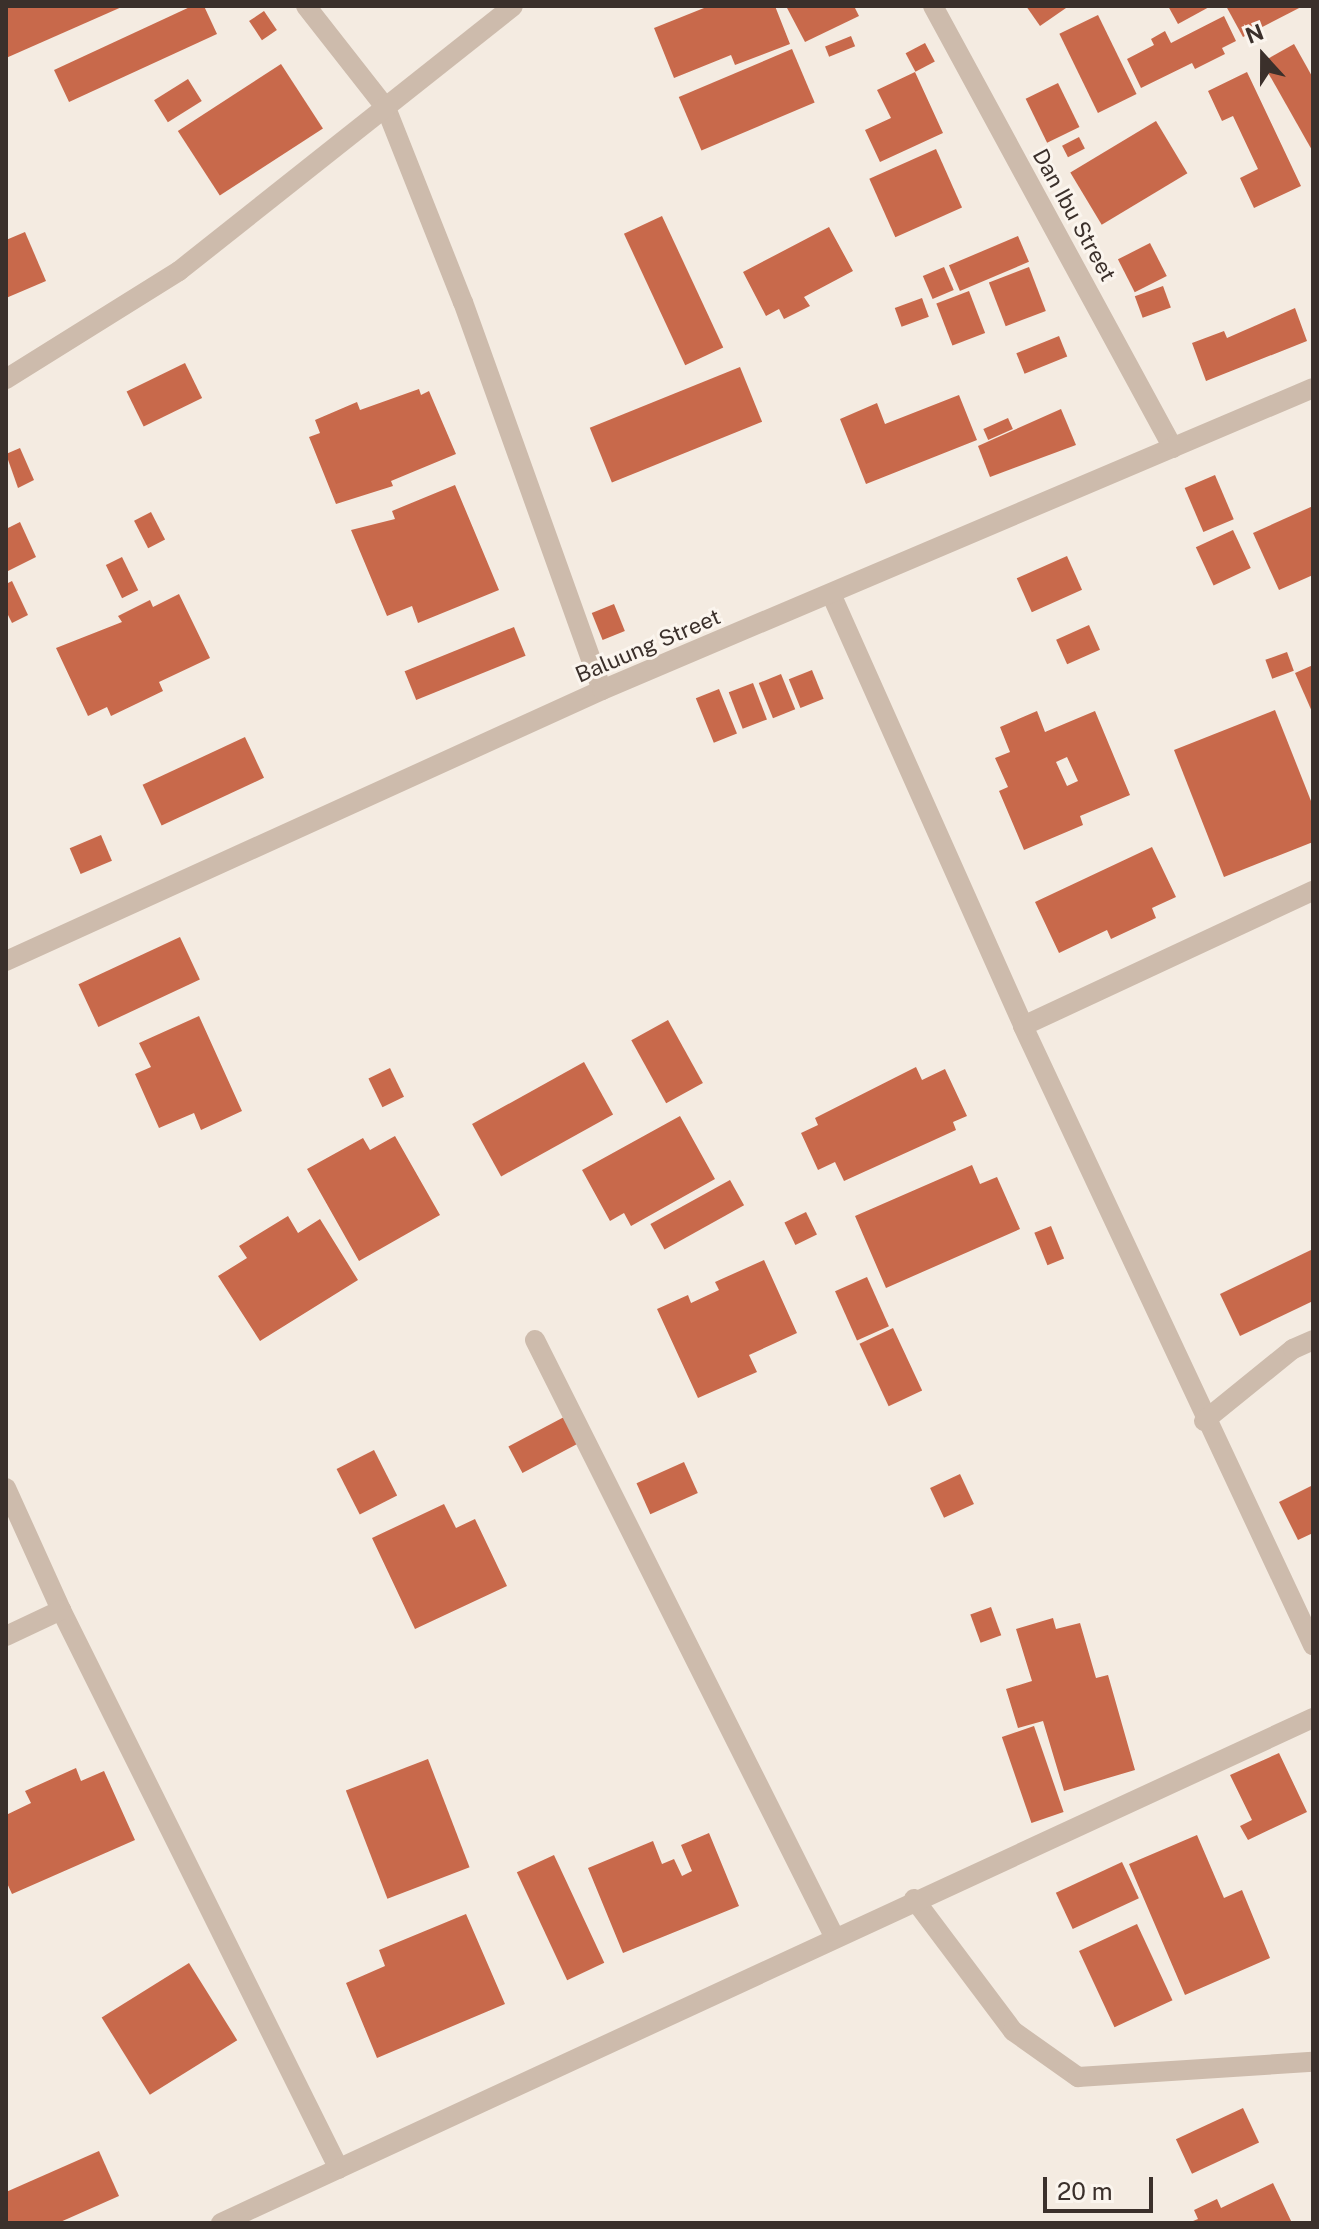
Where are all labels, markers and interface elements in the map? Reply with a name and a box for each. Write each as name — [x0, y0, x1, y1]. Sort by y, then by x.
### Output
north arrow — [1223, 16, 1303, 96]
text: N — [1242, 18, 1267, 49]
street label: Dan Ibu Street — [1027, 144, 1121, 286]
street label: Baluung Street — [572, 604, 724, 688]
scale bar — [1047, 2161, 1157, 2211]
text: 20 m — [1057, 2177, 1113, 2205]

